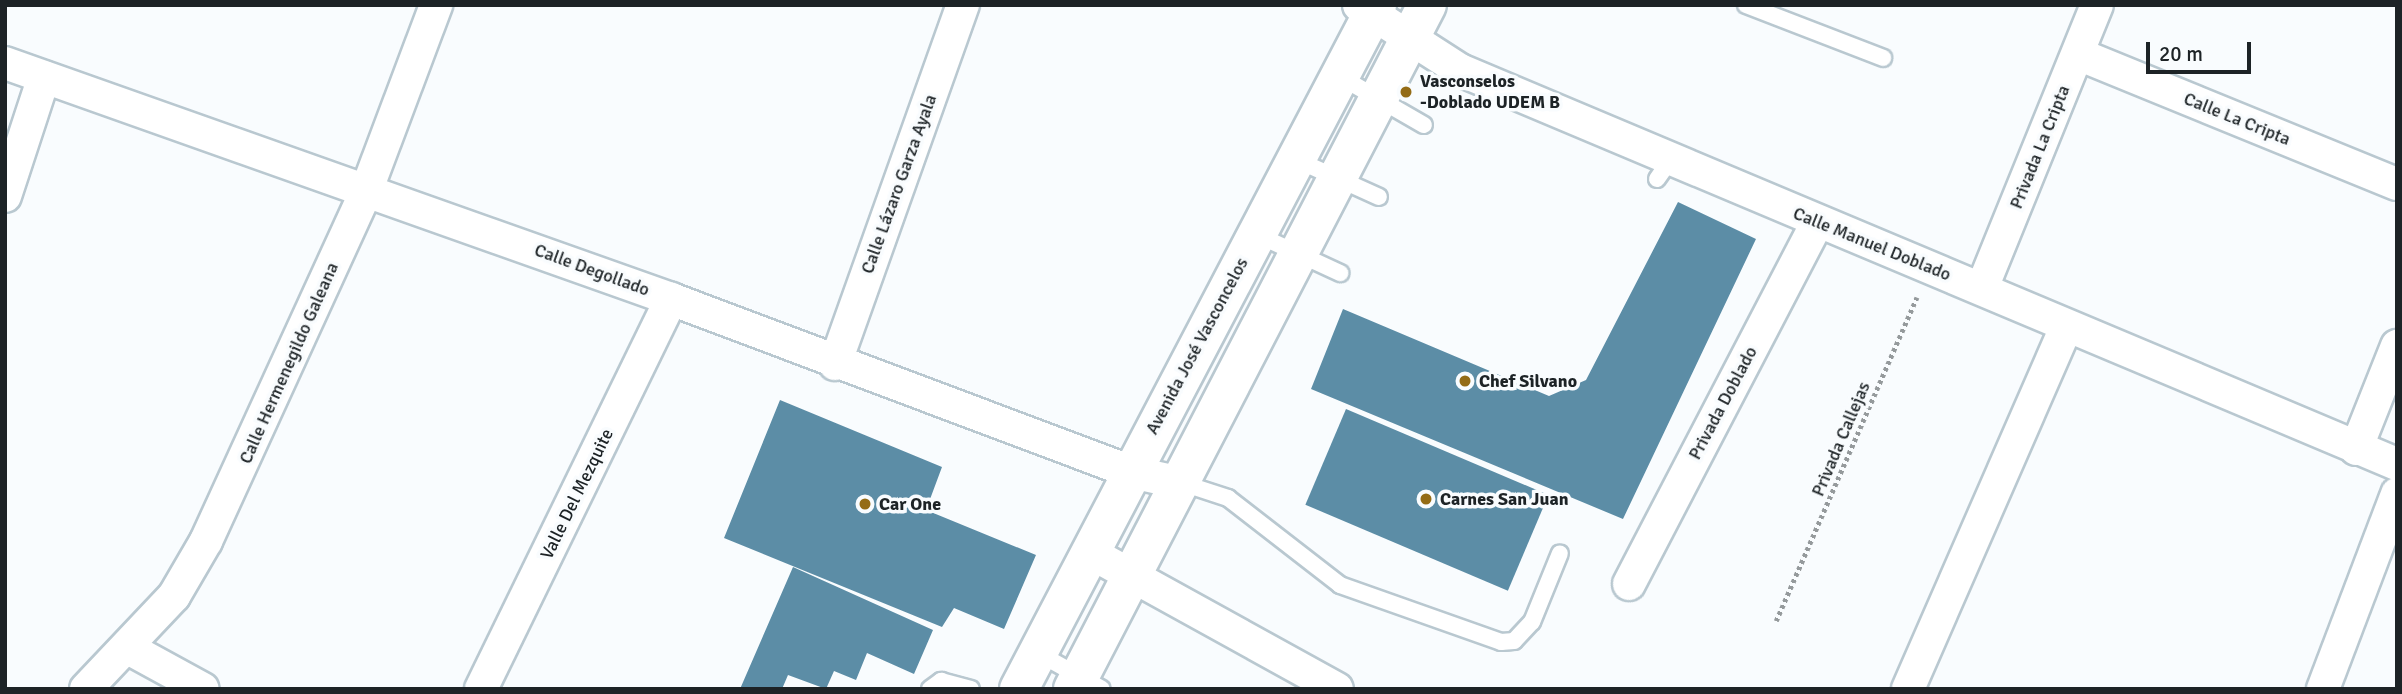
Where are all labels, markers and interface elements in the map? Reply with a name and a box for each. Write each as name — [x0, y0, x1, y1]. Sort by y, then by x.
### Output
scale bar — [2150, 28, 2255, 72]
text: 20 m — [2159, 41, 2203, 67]
place label: Vasconselos -Doblado UDEM B — [1420, 71, 1560, 114]
street label: Privada La Cripta — [2005, 82, 2075, 212]
marker: Vasconselos -Doblado UDEM B — [1398, 84, 1414, 100]
street label: Calle La Cripta — [2181, 88, 2293, 150]
street label: Calle Lázaro Garza Ayala — [856, 91, 942, 277]
street label: Calle Manuel Doblado — [1790, 202, 1954, 286]
street label: Calle Degollado — [531, 239, 653, 301]
street label: Avenida José Vasconcelos — [1141, 254, 1253, 438]
street label: Calle Hermenegildo Galeana — [235, 259, 343, 467]
street label: Privada Doblado — [1684, 343, 1762, 463]
place label: Chef Silvano — [1479, 370, 1577, 392]
marker: Chef Silvano — [1457, 373, 1473, 389]
street label: Privada Callejas — [1807, 378, 1875, 500]
street label: Valle Del Mezquite — [536, 425, 618, 563]
place label: Carnes San Juan — [1440, 488, 1569, 510]
marker: Carnes San Juan — [1418, 491, 1434, 507]
place label: Car One — [879, 493, 941, 515]
marker: Car One — [857, 496, 873, 512]

